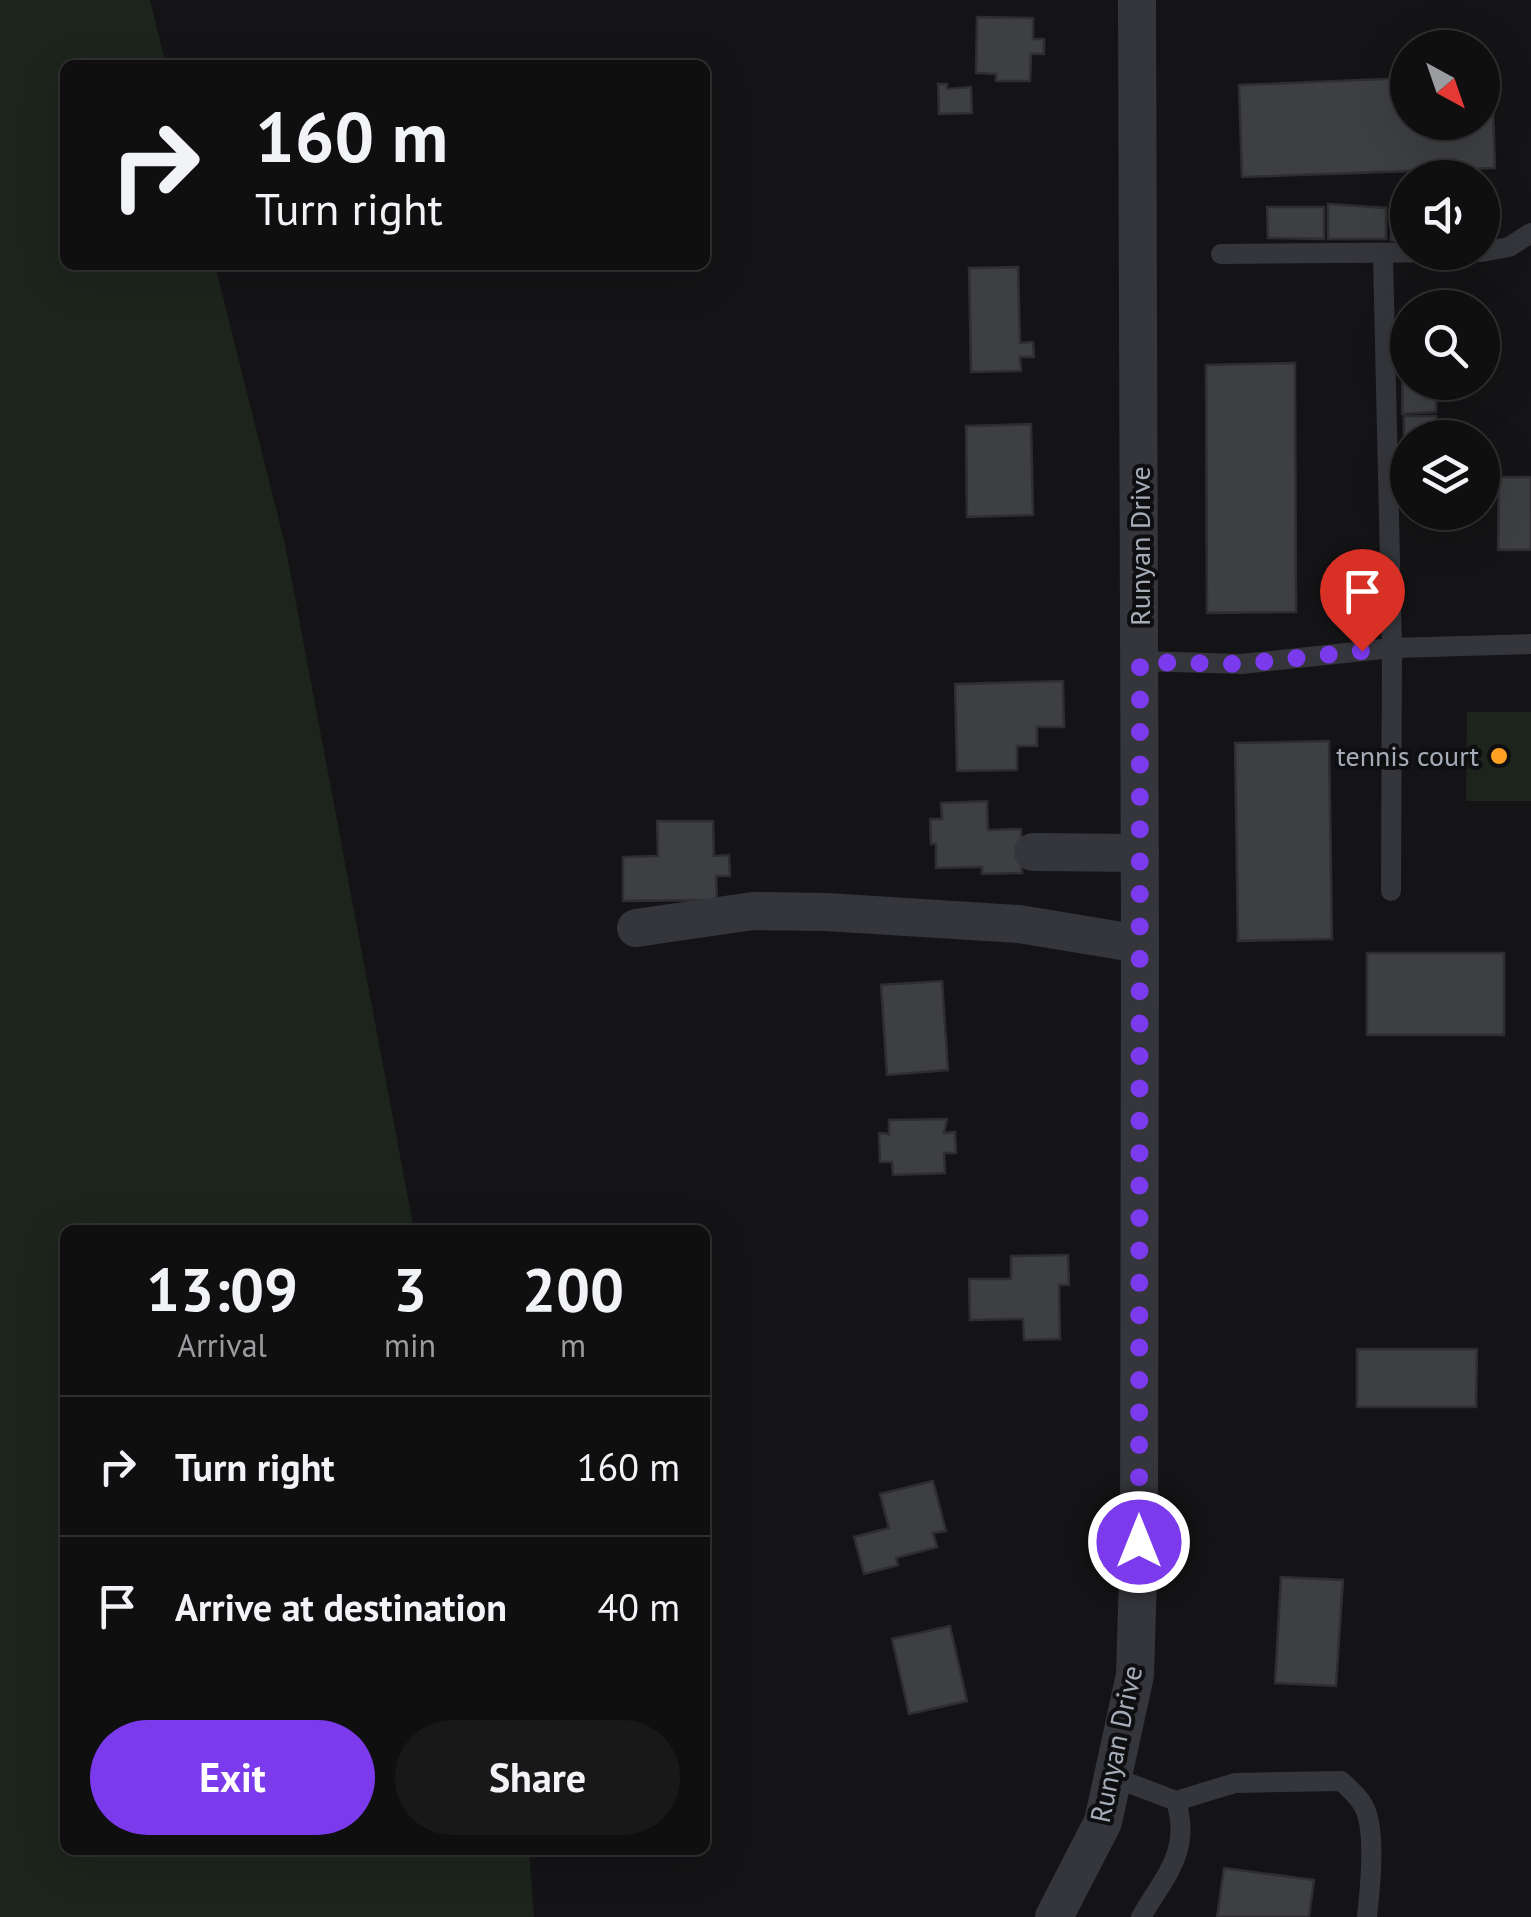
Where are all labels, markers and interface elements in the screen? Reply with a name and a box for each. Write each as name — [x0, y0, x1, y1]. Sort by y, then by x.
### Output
north arrow — [1390, 30, 1500, 140]
map controls — [1390, 30, 1500, 530]
text: 160 m — [255, 91, 448, 181]
icon: right — [90, 100, 220, 230]
button: sound — [1390, 160, 1500, 270]
text: Turn right — [255, 179, 443, 237]
button: search — [1390, 290, 1500, 400]
button: layers — [1390, 420, 1500, 530]
street label: Runyan Drive — [1121, 466, 1158, 626]
pin — [1320, 549, 1405, 652]
icon: arrive — [1335, 564, 1390, 619]
place label: tennis court — [1336, 737, 1480, 774]
marker: tennis court — [1488, 745, 1510, 767]
text: 13:09 — [146, 1250, 298, 1328]
text: 3 — [393, 1250, 427, 1328]
text: 200 — [522, 1250, 624, 1328]
text: Arrival — [177, 1324, 267, 1366]
text: min — [384, 1324, 436, 1366]
text: m — [560, 1324, 586, 1366]
icon: right — [90, 1439, 145, 1494]
text: Turn right — [175, 1442, 335, 1491]
text: 160 m — [577, 1442, 680, 1491]
position arrow — [1087, 1490, 1191, 1594]
icon: arrive — [90, 1579, 145, 1634]
text: Arrive at destination — [175, 1582, 507, 1631]
text: 40 m — [598, 1582, 680, 1631]
street label: Runyan Drive — [1081, 1662, 1150, 1826]
button: Exit — [90, 1720, 375, 1835]
button: Share — [395, 1720, 680, 1835]

